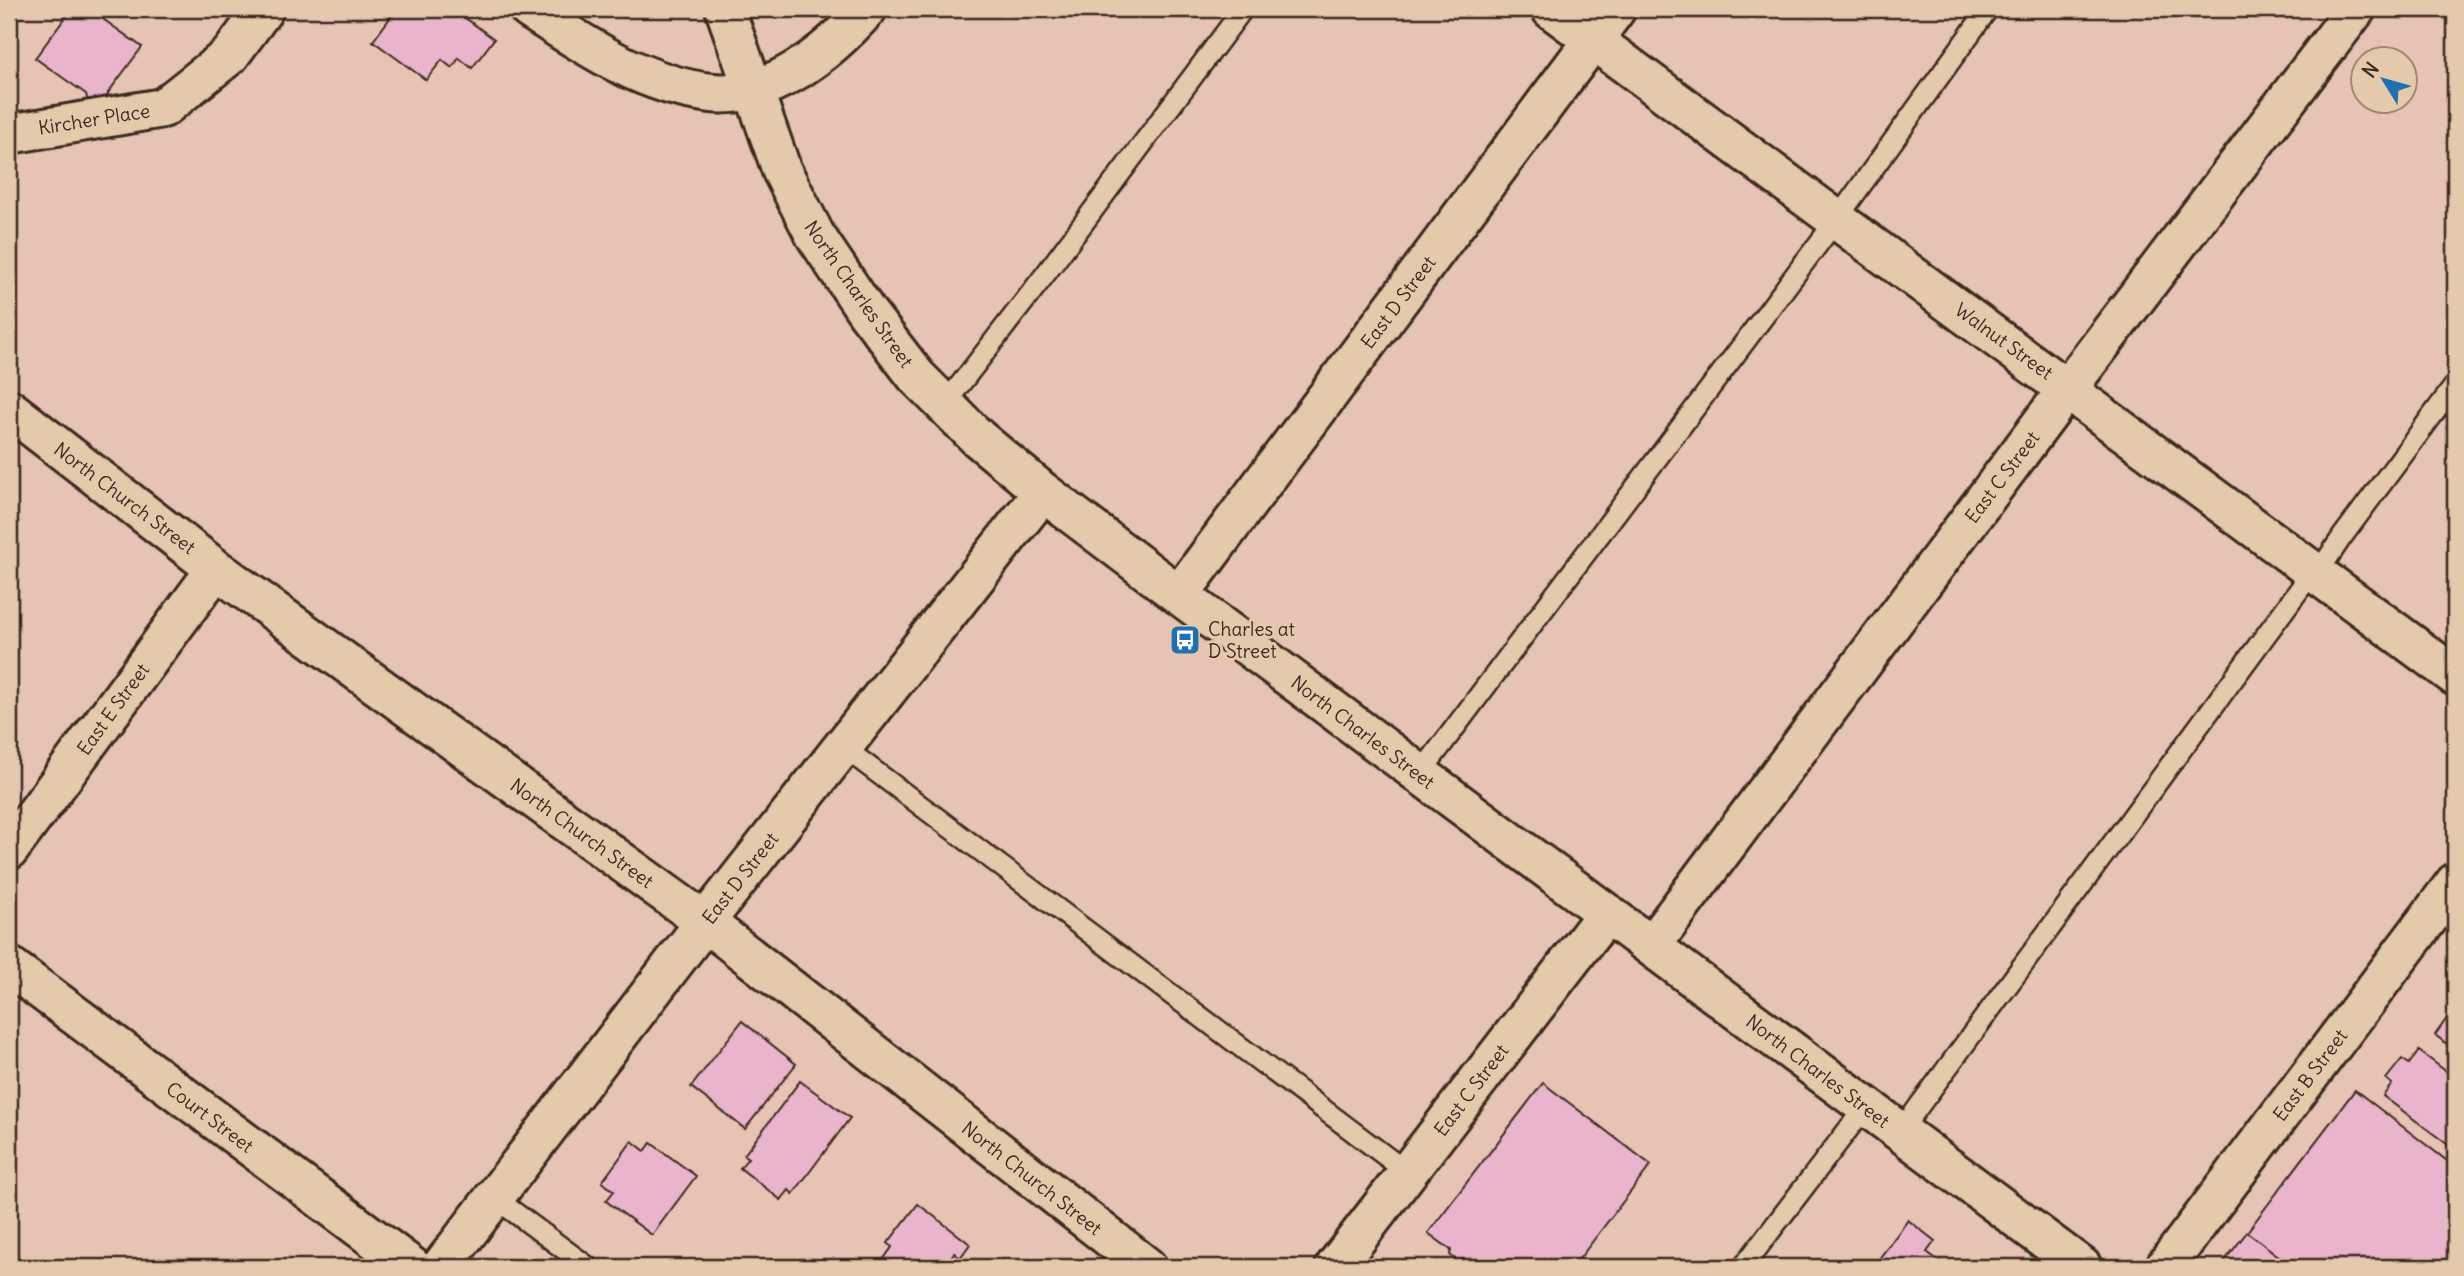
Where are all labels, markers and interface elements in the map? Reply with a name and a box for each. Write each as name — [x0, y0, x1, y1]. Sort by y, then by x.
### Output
north arrow — [2348, 46, 2418, 116]
text: N — [2357, 57, 2384, 82]
street label: Kircher Place — [36, 98, 152, 140]
street label: North Charles Street — [799, 216, 919, 372]
street label: East D Street — [1355, 251, 1441, 353]
street label: Walnut Street — [1950, 297, 2058, 385]
street label: East C Street — [1960, 426, 2044, 528]
street label: North Church Street — [49, 437, 201, 559]
place label: Charles at D Street — [1208, 617, 1295, 663]
bus stop icon: Charles at D Street — [1168, 623, 1202, 657]
street label: East E Street — [72, 658, 154, 760]
street label: North Charles Street — [1286, 670, 1440, 794]
street label: North Church Street — [506, 773, 658, 893]
street label: East D Street — [697, 827, 783, 929]
street label: North Charles Street — [1741, 1009, 1895, 1133]
street label: East B Street — [2268, 1024, 2352, 1126]
street label: East C Street — [1429, 1039, 1513, 1141]
street label: Court Street — [161, 1076, 259, 1158]
street label: North Church Street — [957, 1116, 1107, 1240]

